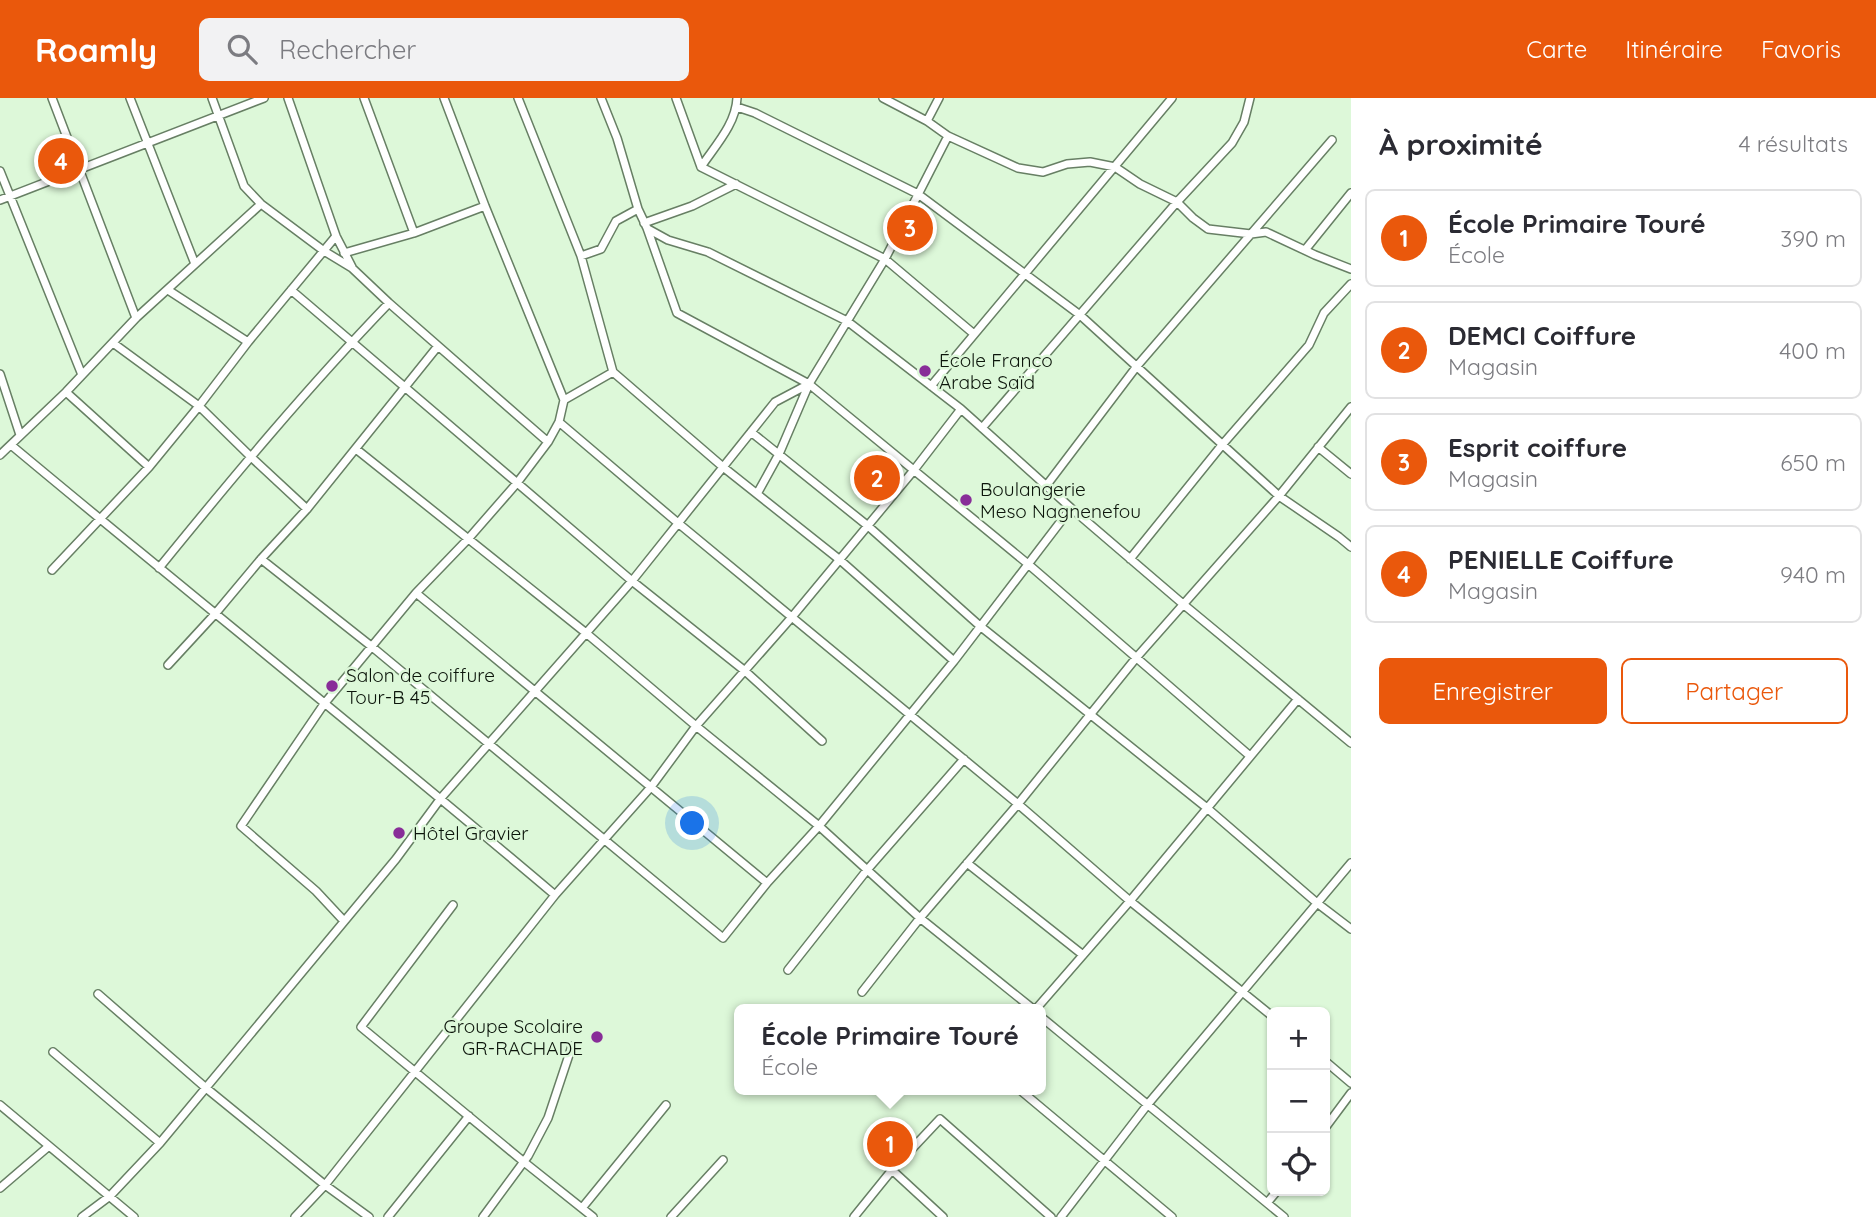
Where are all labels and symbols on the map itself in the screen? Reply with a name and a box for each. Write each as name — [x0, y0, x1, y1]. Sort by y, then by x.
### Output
pin: 4 — [38, 135, 84, 187]
pin: 3 — [887, 202, 933, 254]
place label: École Franco Arabe Saïd — [939, 348, 1053, 394]
marker: École Franco Arabe Saïd — [917, 363, 933, 379]
pin: 2 — [854, 452, 900, 504]
place label: Boulangerie Meso Nagnenefou — [980, 477, 1141, 523]
marker: Boulangerie Meso Nagnenefou — [958, 492, 974, 508]
place label: Salon de coiffure Tour-B 45 — [346, 663, 495, 709]
marker: Salon de coiffure Tour-B 45 — [324, 678, 340, 694]
your location — [675, 806, 709, 840]
place label: Hôtel Gravier — [413, 821, 529, 845]
marker: Hôtel Gravier — [391, 825, 407, 841]
place label: Groupe Scolaire GR-RACHADE — [444, 1014, 583, 1060]
marker: Groupe Scolaire GR-RACHADE — [589, 1029, 605, 1045]
pin: 1 — [867, 1118, 913, 1170]

